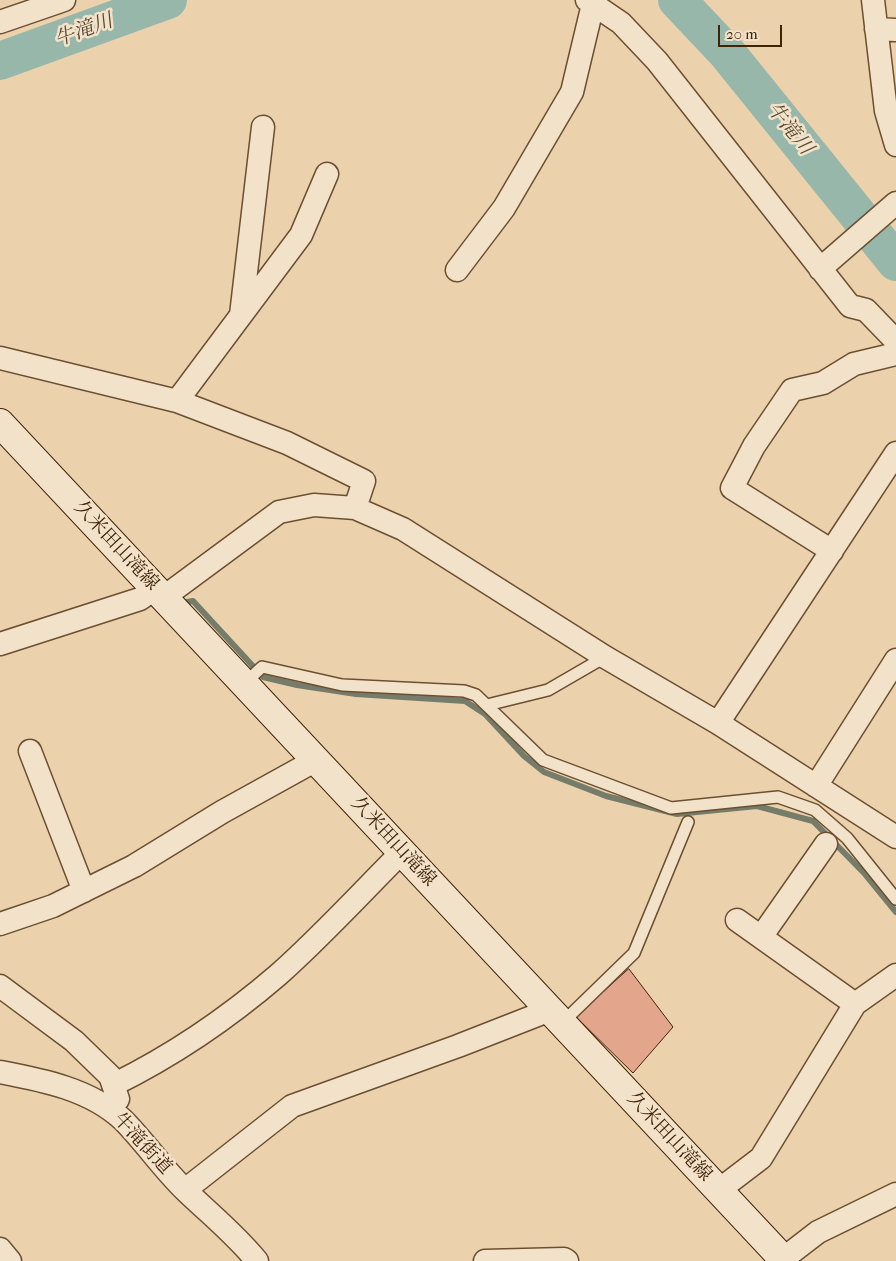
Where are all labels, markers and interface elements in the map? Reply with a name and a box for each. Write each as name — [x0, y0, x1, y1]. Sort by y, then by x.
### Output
water label: 牛滝川 — [52, 9, 116, 53]
scale bar — [721, 15, 785, 47]
text: 20 m — [726, 25, 758, 43]
water label: 牛滝川 — [761, 98, 817, 160]
street label: 久米田山滝線 — [69, 497, 163, 595]
street label: 久米田山滝線 — [346, 793, 440, 891]
street label: 久米田山滝線 — [622, 1088, 716, 1186]
street label: 牛滝街道 — [108, 1108, 176, 1180]

